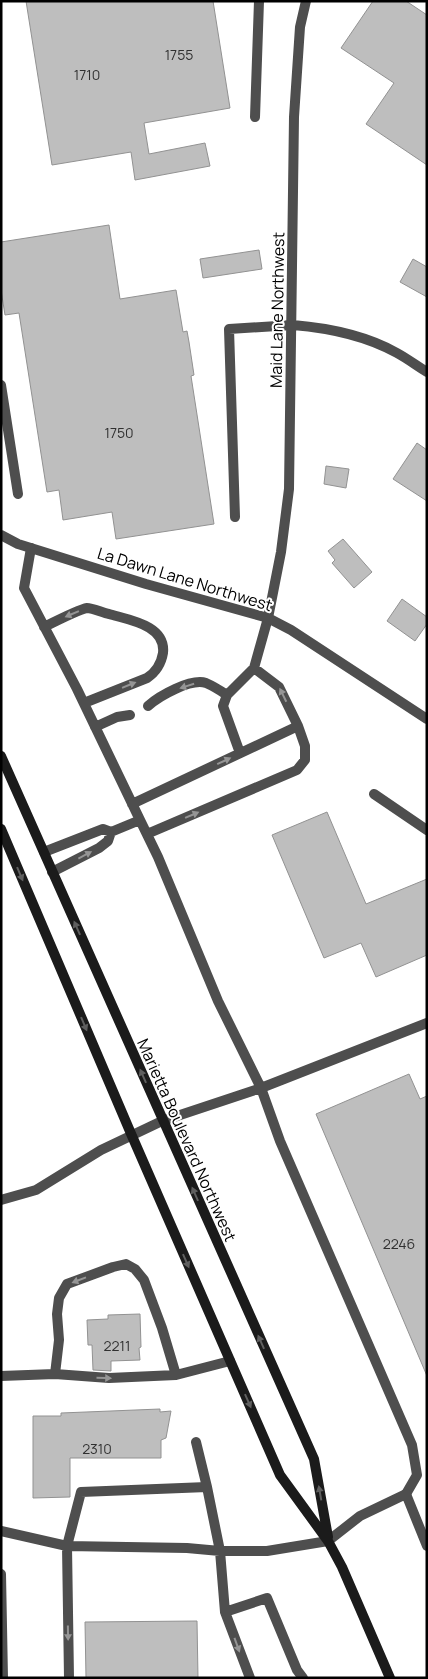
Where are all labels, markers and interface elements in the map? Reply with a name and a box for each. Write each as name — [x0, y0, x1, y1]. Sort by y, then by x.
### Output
house number: 1755 — [165, 45, 193, 64]
house number: 1710 — [74, 65, 100, 84]
street label: Maid Lane Northwest — [265, 232, 289, 388]
house number: 1750 — [104, 423, 134, 442]
street label: La Dawn Lane Northwest — [95, 542, 275, 616]
one-way arrow — [65, 611, 79, 619]
one-way arrow — [122, 681, 137, 689]
one-way arrow — [179, 683, 194, 691]
one-way arrow — [279, 688, 287, 702]
one-way arrow — [217, 756, 231, 764]
one-way arrow — [184, 810, 199, 818]
one-way arrow — [78, 851, 92, 859]
one-way arrow — [17, 867, 25, 881]
one-way arrow — [72, 921, 80, 935]
one-way arrow — [81, 1016, 88, 1031]
street label: Marietta Boulevard Northwest — [132, 1035, 242, 1245]
one-way arrow — [138, 1069, 146, 1083]
one-way arrow — [190, 1187, 198, 1201]
house number: 2246 — [383, 1234, 415, 1253]
one-way arrow — [183, 1254, 191, 1268]
one-way arrow — [72, 1277, 87, 1284]
one-way arrow — [257, 1335, 265, 1349]
house number: 2211 — [104, 1336, 130, 1355]
one-way arrow — [96, 1374, 112, 1382]
one-way arrow — [244, 1394, 252, 1408]
house number: 2310 — [82, 1439, 112, 1458]
one-way arrow — [315, 1484, 323, 1500]
one-way arrow — [64, 1625, 72, 1641]
one-way arrow — [233, 1638, 241, 1653]

